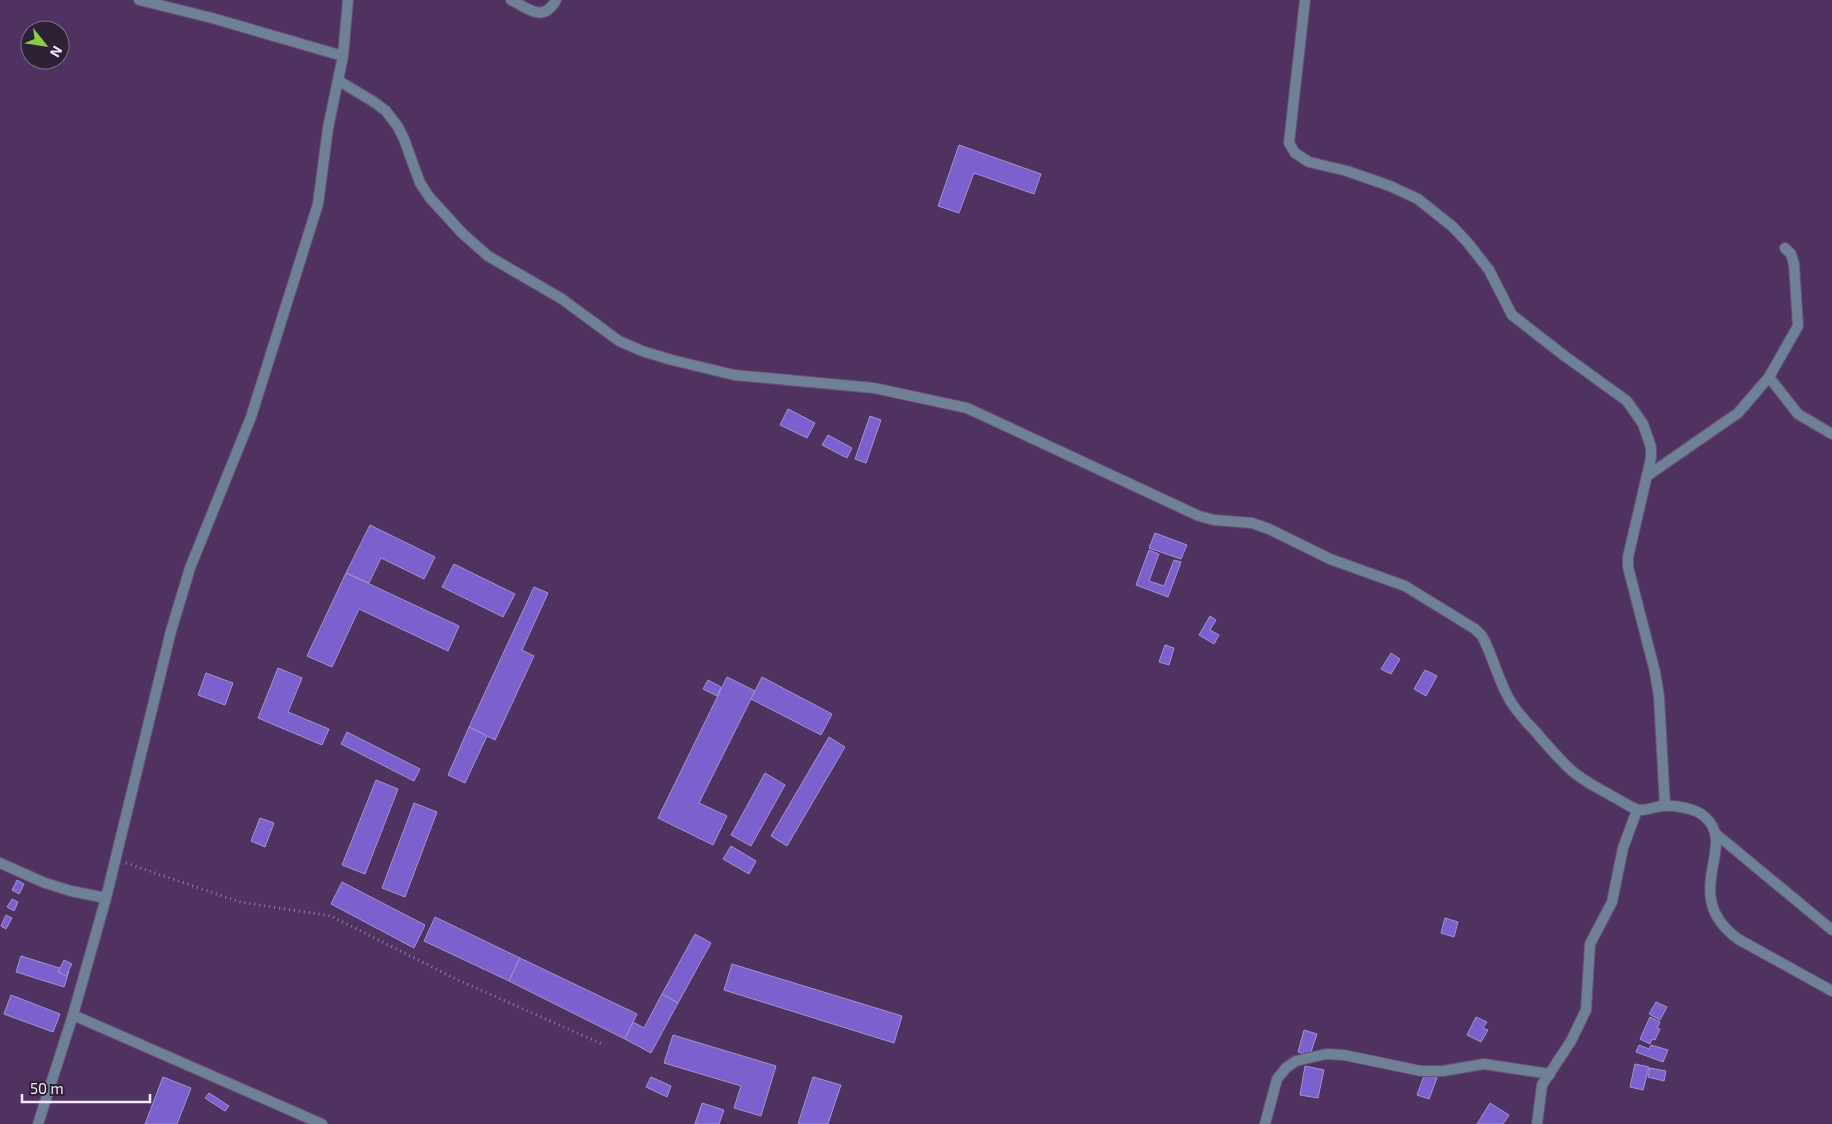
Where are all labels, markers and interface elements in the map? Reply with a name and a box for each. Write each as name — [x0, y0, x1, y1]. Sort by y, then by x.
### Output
north arrow — [20, 20, 70, 70]
text: N — [47, 43, 67, 60]
scale bar — [22, 1072, 150, 1104]
text: 50 m — [30, 1079, 64, 1097]

